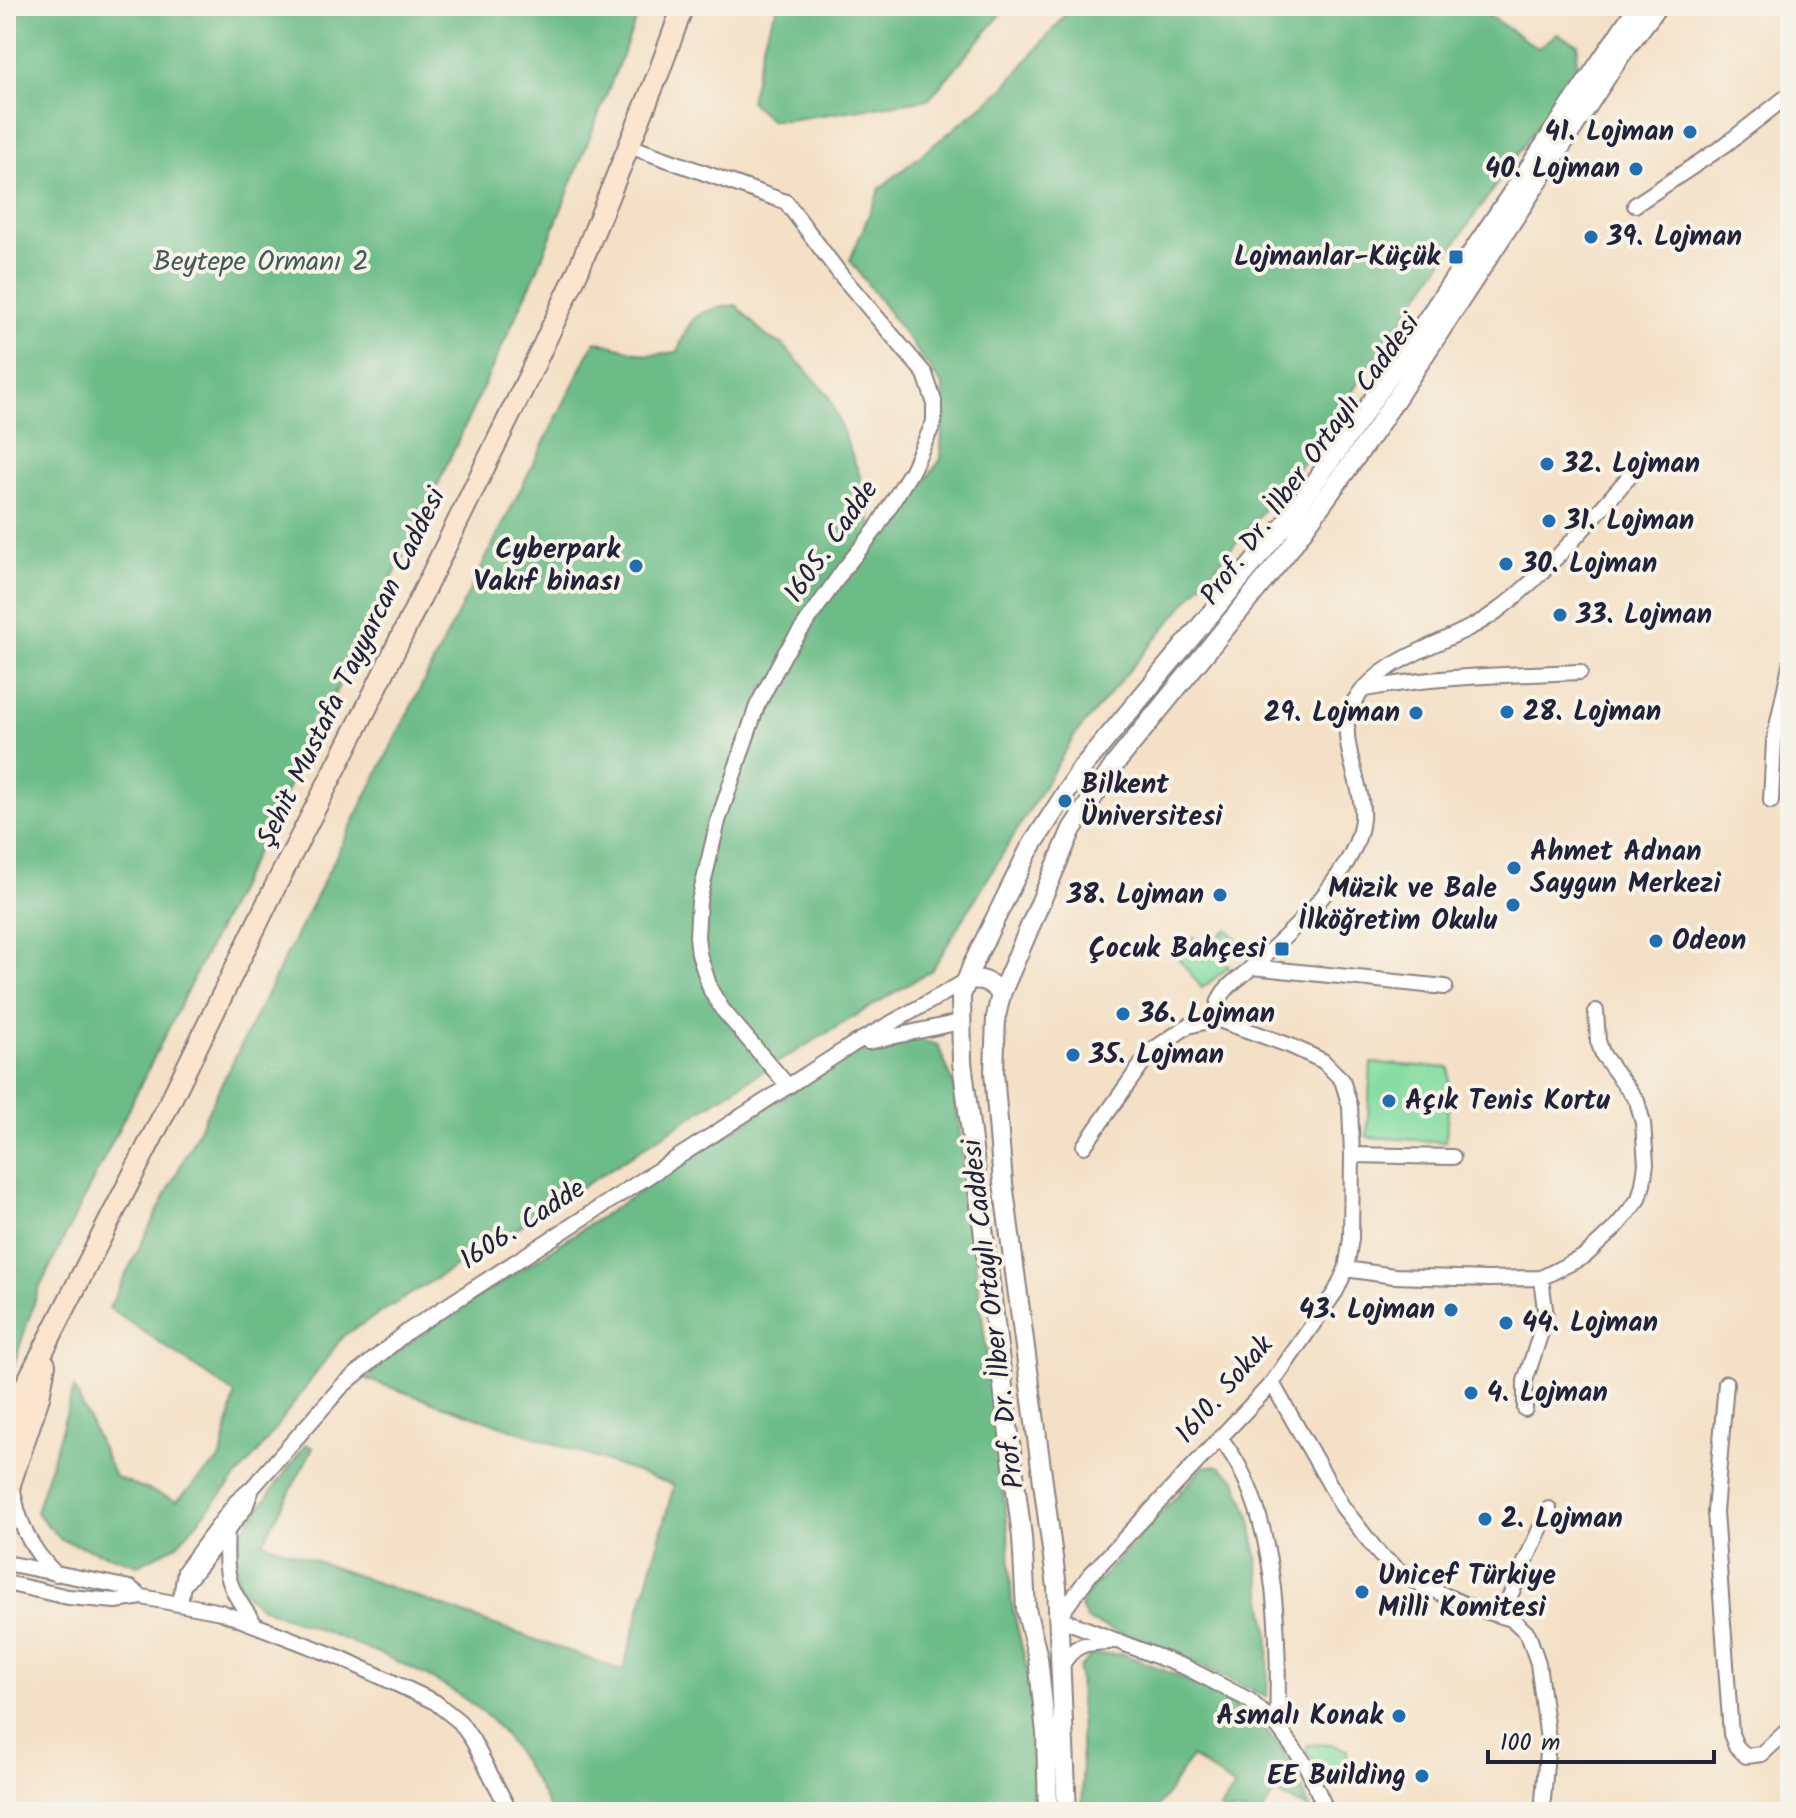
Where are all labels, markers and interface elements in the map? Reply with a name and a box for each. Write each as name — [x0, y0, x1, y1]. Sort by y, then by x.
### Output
place label: 41. Lojman — [1545, 110, 1674, 155]
marker: 41. Lojman — [1681, 123, 1699, 141]
place label: 40. Lojman — [1485, 147, 1620, 192]
marker: 40. Lojman — [1627, 160, 1645, 178]
place label: 39. Lojman — [1606, 215, 1742, 260]
marker: 39. Lojman — [1582, 228, 1600, 246]
place label: Lojmanlar-Küçük — [1234, 235, 1441, 280]
park label: Beytepe Ormanı 2 — [153, 240, 369, 285]
marker: Lojmanlar-Küçük — [1447, 248, 1465, 266]
street label: Prof. Dr. İlber Ortaylı Caddesi — [1189, 303, 1433, 616]
place label: 32. Lojman — [1562, 442, 1700, 487]
marker: 32. Lojman — [1538, 455, 1556, 473]
street label: 1605. Cadde — [773, 471, 891, 613]
street label: Şehit Mustafa Tayyarcan Caddesi — [245, 479, 459, 856]
place label: 31. Lojman — [1564, 499, 1694, 544]
marker: 31. Lojman — [1540, 512, 1558, 530]
place label: Cyberpark Vakıf binası — [473, 528, 621, 605]
place label: 30. Lojman — [1521, 542, 1657, 587]
marker: 30. Lojman — [1497, 555, 1515, 573]
marker: Cyberpark Vakıf binası — [627, 557, 645, 575]
place label: 33. Lojman — [1575, 593, 1712, 638]
marker: 33. Lojman — [1551, 606, 1569, 624]
place label: 28. Lojman — [1523, 690, 1661, 735]
place label: 29. Lojman — [1264, 691, 1400, 736]
marker: 28. Lojman — [1498, 703, 1516, 721]
marker: 29. Lojman — [1407, 704, 1425, 722]
place label: Bilkent Üniversitesi — [1081, 763, 1223, 840]
marker: Bilkent Üniversitesi — [1056, 792, 1074, 810]
place label: Ahmet Adnan Saygun Merkezi — [1530, 830, 1722, 907]
marker: Ahmet Adnan Saygun Merkezi — [1505, 859, 1523, 877]
place label: Müzik ve Bale İlköğretim Okulu — [1298, 867, 1497, 944]
place label: 38. Lojman — [1066, 873, 1204, 918]
marker: 38. Lojman — [1211, 886, 1229, 904]
marker: Müzik ve Bale İlköğretim Okulu — [1504, 896, 1522, 914]
place label: Odeon — [1672, 919, 1746, 964]
place label: Çocuk Bahçesi — [1088, 927, 1267, 972]
marker: Odeon — [1647, 932, 1665, 950]
marker: Çocuk Bahçesi — [1273, 940, 1291, 958]
place label: 36. Lojman — [1138, 992, 1275, 1037]
marker: 36. Lojman — [1114, 1005, 1132, 1023]
place label: 35. Lojman — [1088, 1033, 1224, 1078]
marker: 35. Lojman — [1064, 1046, 1082, 1064]
place label: Açık Tenis Kortu — [1405, 1079, 1610, 1124]
marker: Açık Tenis Kortu — [1380, 1092, 1398, 1110]
street label: Prof. Dr. İlber Ortaylı Caddesi — [950, 1135, 1038, 1491]
street label: 1606. Cadde — [451, 1167, 595, 1283]
place label: 43. Lojman — [1299, 1288, 1435, 1333]
marker: 43. Lojman — [1442, 1301, 1460, 1319]
place label: 44. Lojman — [1522, 1301, 1658, 1346]
marker: 44. Lojman — [1497, 1314, 1515, 1332]
street label: 1610. Sokak — [1165, 1325, 1286, 1455]
place label: 4. Lojman — [1487, 1371, 1608, 1416]
marker: 4. Lojman — [1462, 1384, 1480, 1402]
place label: 2. Lojman — [1501, 1497, 1623, 1542]
marker: 2. Lojman — [1476, 1510, 1494, 1528]
place label: Unicef Türkiye Milli Komitesi — [1378, 1554, 1556, 1631]
marker: Unicef Türkiye Milli Komitesi — [1353, 1583, 1371, 1601]
place label: Asmalı Konak — [1216, 1694, 1384, 1739]
marker: Asmalı Konak — [1390, 1707, 1408, 1725]
scale bar — [1488, 1714, 1714, 1764]
text: 100 m — [1500, 1724, 1560, 1763]
place label: EE Building — [1267, 1754, 1406, 1799]
marker: EE Building — [1413, 1767, 1431, 1785]

